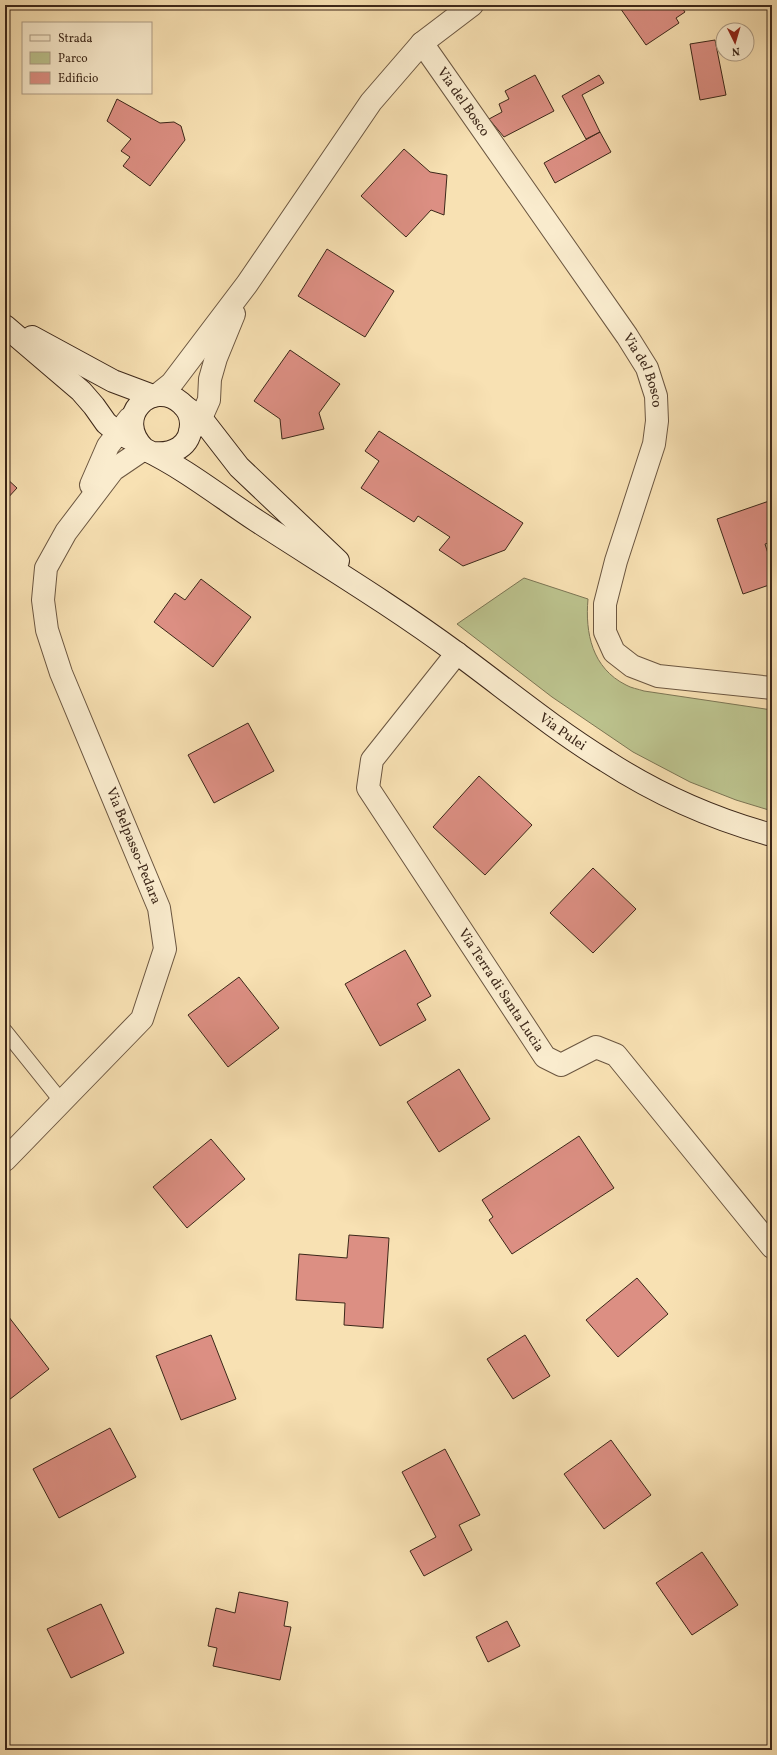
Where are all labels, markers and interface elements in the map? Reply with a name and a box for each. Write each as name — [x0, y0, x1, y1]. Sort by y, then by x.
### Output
legend — [22, 22, 152, 94]
north arrow — [715, 22, 755, 62]
text: Strada — [58, 31, 93, 47]
text: N — [731, 43, 740, 58]
text: Parco — [58, 51, 88, 67]
street label: Via del Bosco — [432, 64, 494, 140]
text: Edificio — [58, 71, 98, 87]
street label: Via del Bosco — [618, 329, 666, 408]
street label: Via Pulei — [535, 709, 590, 755]
street label: Via Belpasso-Pedara — [101, 785, 165, 907]
street label: Via Terra di Santa Lucia — [454, 925, 549, 1056]

